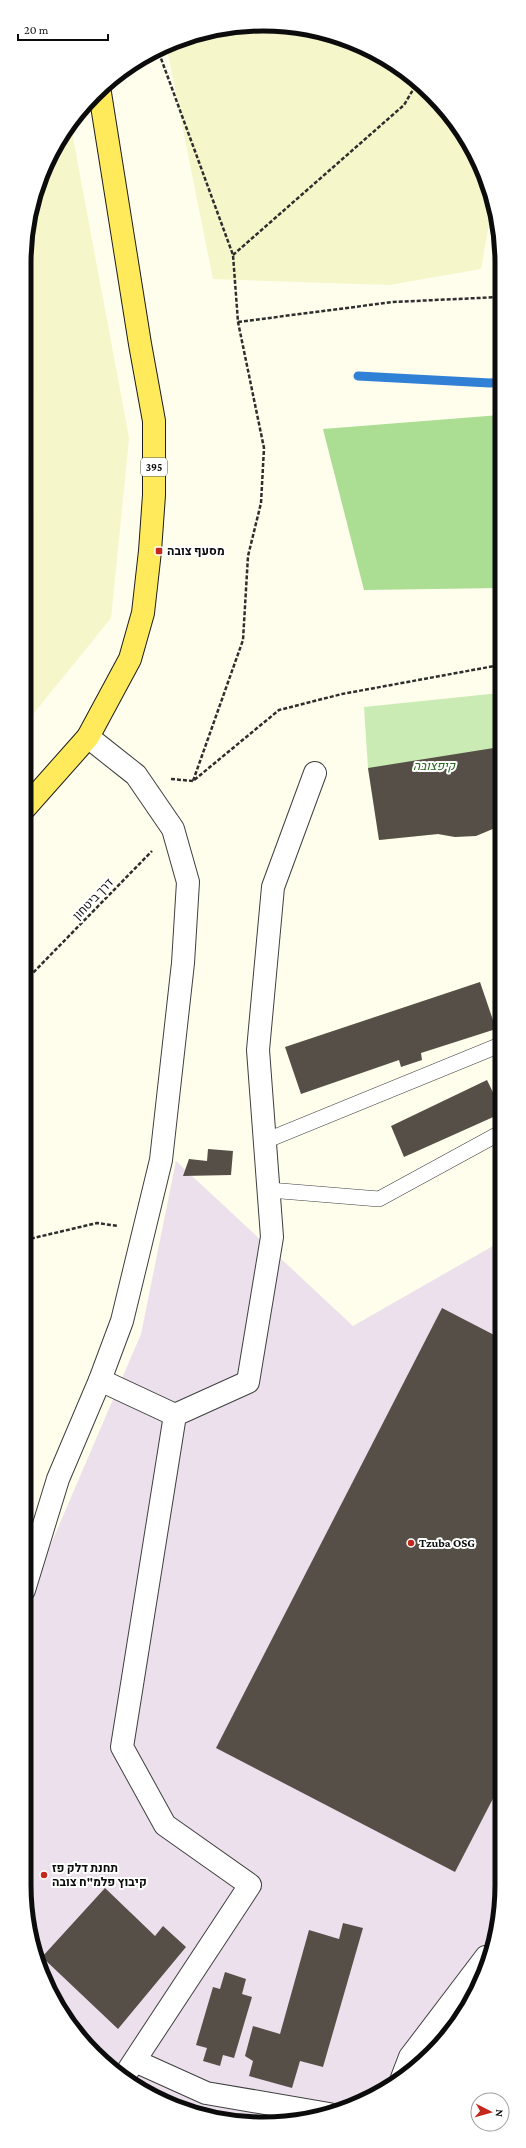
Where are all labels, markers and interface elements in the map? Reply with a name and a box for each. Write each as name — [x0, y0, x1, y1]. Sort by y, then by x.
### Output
scale bar — [18, 16, 108, 42]
text: 20 m — [24, 23, 49, 37]
road number: 395 — [141, 458, 167, 476]
place label: מסעף צובה — [167, 544, 225, 558]
marker: מסעף צובה — [154, 546, 164, 556]
park label: קיפצובה — [413, 759, 457, 773]
street label: דרך ביטחון — [70, 875, 116, 923]
place label: Tzuba OSG — [419, 1536, 475, 1550]
marker: Tzuba OSG — [406, 1538, 416, 1548]
place label: תחנת דלק פז קיבוץ פלמ"ח צובה — [52, 1861, 147, 1889]
marker: תחנת דלק פז קיבוץ פלמ"ח צובה — [39, 1870, 49, 1880]
north arrow — [470, 2092, 510, 2132]
text: N — [494, 2109, 506, 2118]

